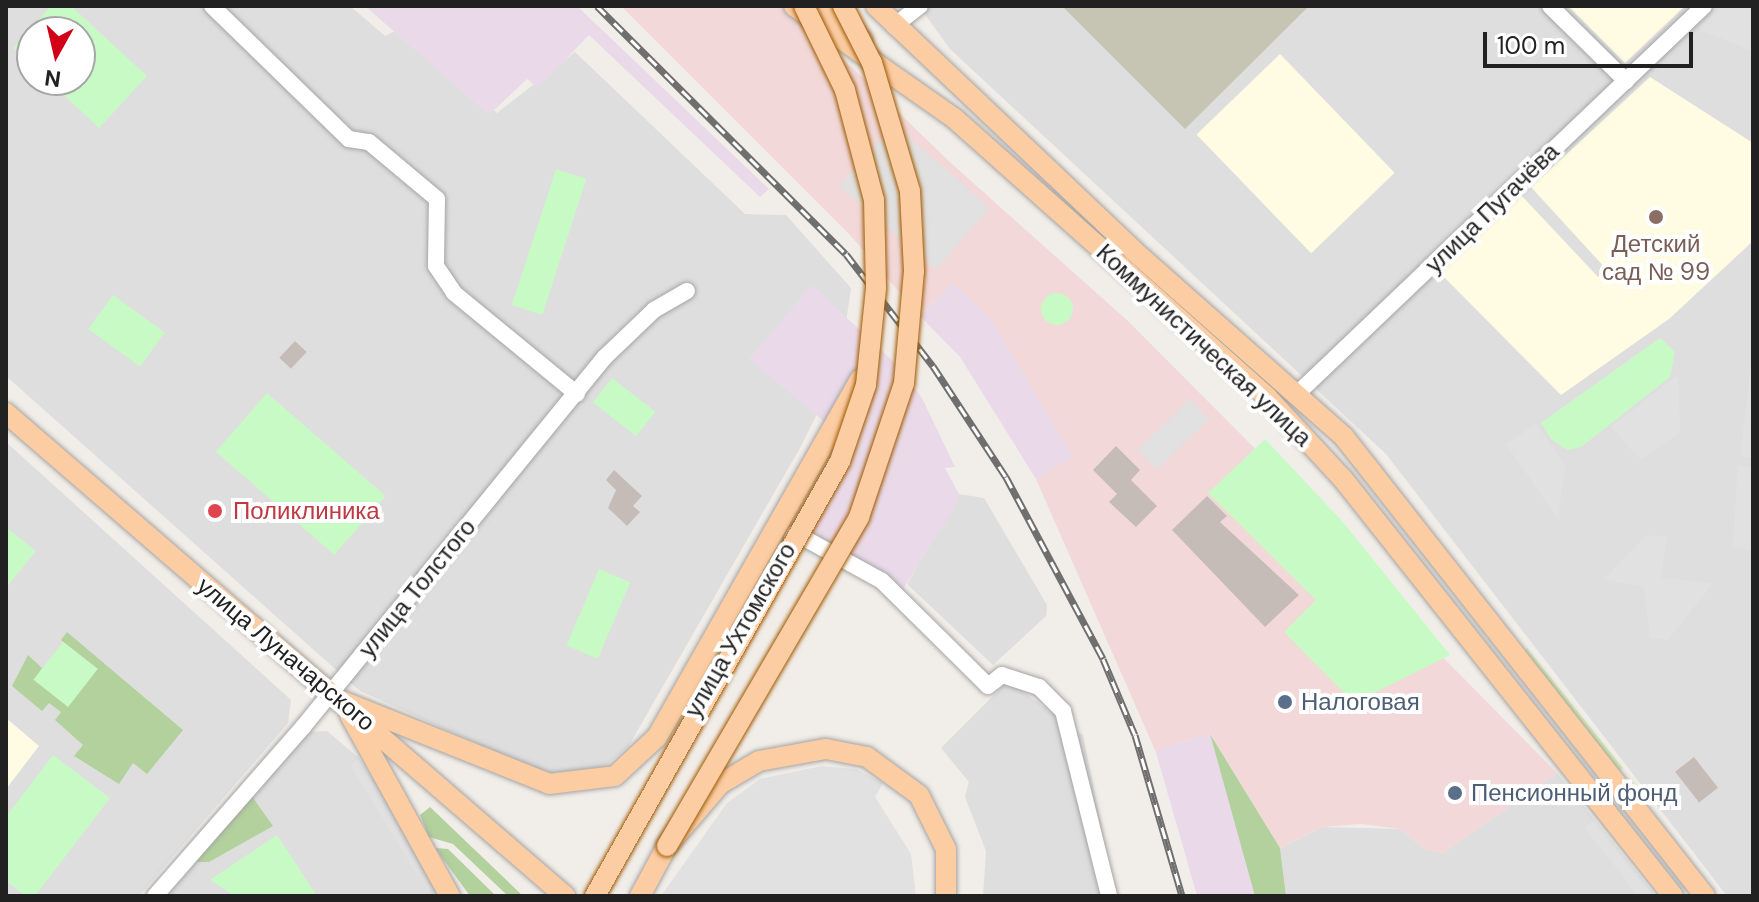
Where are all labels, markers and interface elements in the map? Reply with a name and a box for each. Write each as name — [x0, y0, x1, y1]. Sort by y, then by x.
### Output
north arrow — [16, 16, 96, 96]
scale bar — [1487, 16, 1697, 66]
text: 100 m — [1497, 30, 1565, 61]
text: N — [43, 63, 63, 94]
street label: улица Пугачёва — [1419, 137, 1565, 279]
marker: Детский сад № 99 — [1647, 208, 1665, 226]
place label: Детский сад № 99 — [1602, 230, 1710, 286]
street label: Коммунистическая улица — [1091, 238, 1317, 452]
place label: Поликлиника — [233, 497, 380, 525]
marker: Поликлиника — [204, 500, 226, 522]
street label: улица Толстого — [352, 513, 482, 663]
street label: улица Ухтомского — [678, 538, 802, 722]
street label: улица Луначарского — [191, 571, 381, 737]
place label: Налоговая — [1301, 688, 1420, 716]
marker: Налоговая — [1276, 693, 1294, 711]
place label: Пенсионный фонд — [1471, 779, 1678, 807]
marker: Пенсионный фонд — [1446, 784, 1464, 802]

